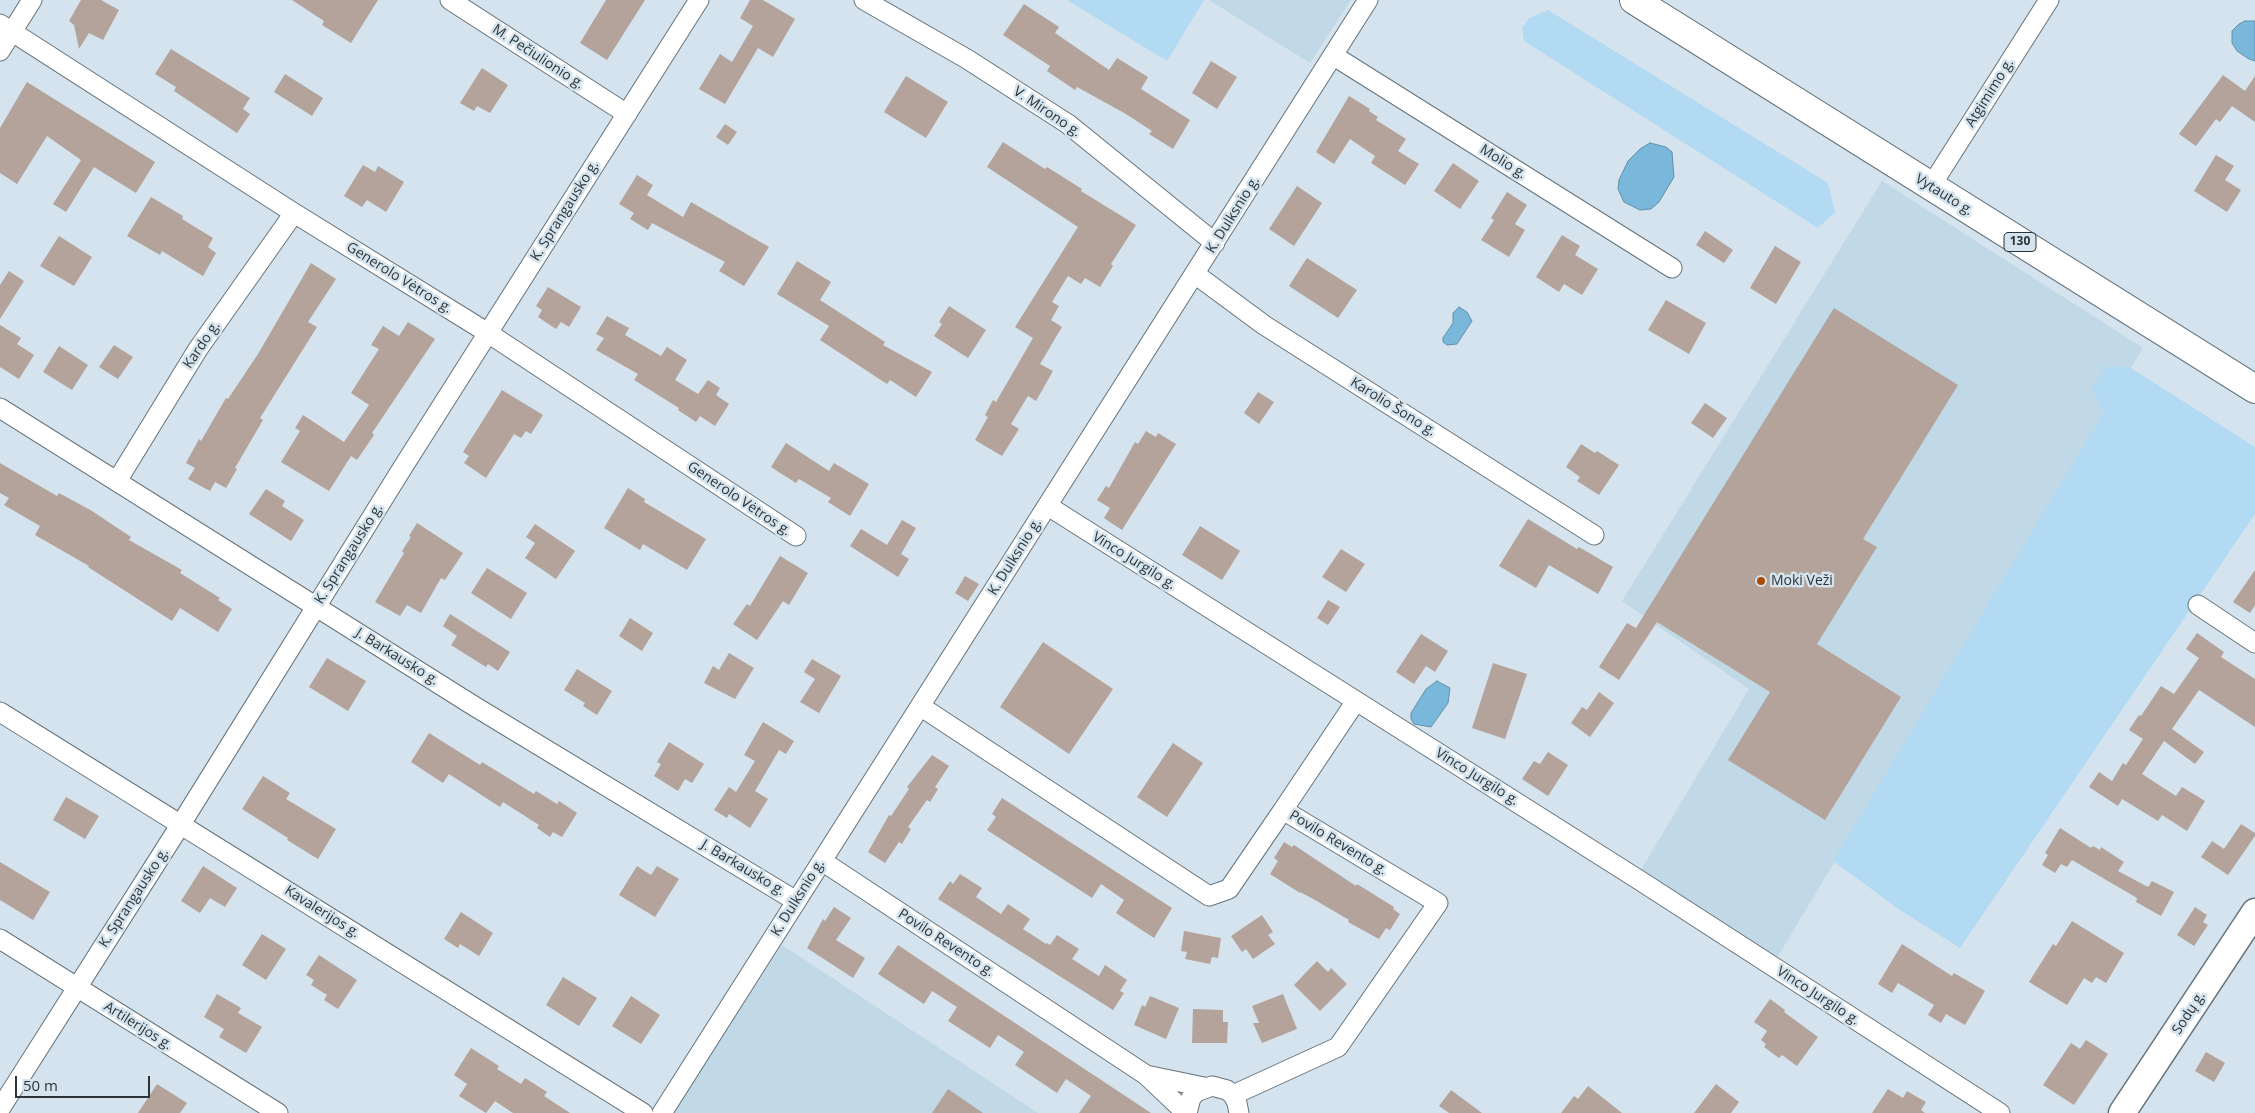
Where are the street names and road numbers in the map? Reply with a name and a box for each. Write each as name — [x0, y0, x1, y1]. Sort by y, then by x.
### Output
street label: M. Pečiulionio g. — [489, 21, 587, 93]
street label: Atgimimo g. — [1962, 56, 2018, 130]
street label: V. Mirono g. — [1010, 83, 1084, 141]
street label: Molio g. — [1477, 141, 1529, 183]
street label: K. Sprangausko g. — [527, 158, 603, 264]
street label: Vytauto g. — [1912, 171, 1976, 219]
street label: K. Dulksnio g. — [1203, 173, 1263, 257]
road number: 130 — [2004, 232, 2036, 252]
street label: Generolo Vėtros g. — [343, 239, 455, 317]
street label: Kardo g. — [180, 318, 224, 372]
street label: Karolio Šono g. — [1347, 374, 1439, 440]
street label: Generolo Vėtros g. — [684, 458, 794, 540]
street label: K. Sprangausko g. — [311, 501, 387, 607]
street label: K. Dulksnio g. — [985, 515, 1045, 599]
street label: Vinco Jurgilo g. — [1089, 529, 1179, 593]
street label: J. Barkausko g. — [352, 625, 442, 689]
street label: Vinco Jurgilo g. — [1432, 745, 1522, 809]
street label: Povilo Revento g. — [1286, 807, 1390, 879]
street label: J. Barkausko g. — [698, 836, 788, 900]
street label: K. Sprangausko g. — [95, 845, 173, 951]
street label: K. Dulksnio g. — [768, 856, 828, 940]
street label: Kavalerijos g. — [281, 882, 363, 942]
street label: Povilo Revento g. — [895, 906, 997, 980]
street label: Vinco Jurgilo g. — [1773, 963, 1863, 1029]
street label: Sodų g. — [2169, 988, 2209, 1038]
street label: Artilerijos g. — [101, 998, 175, 1054]

